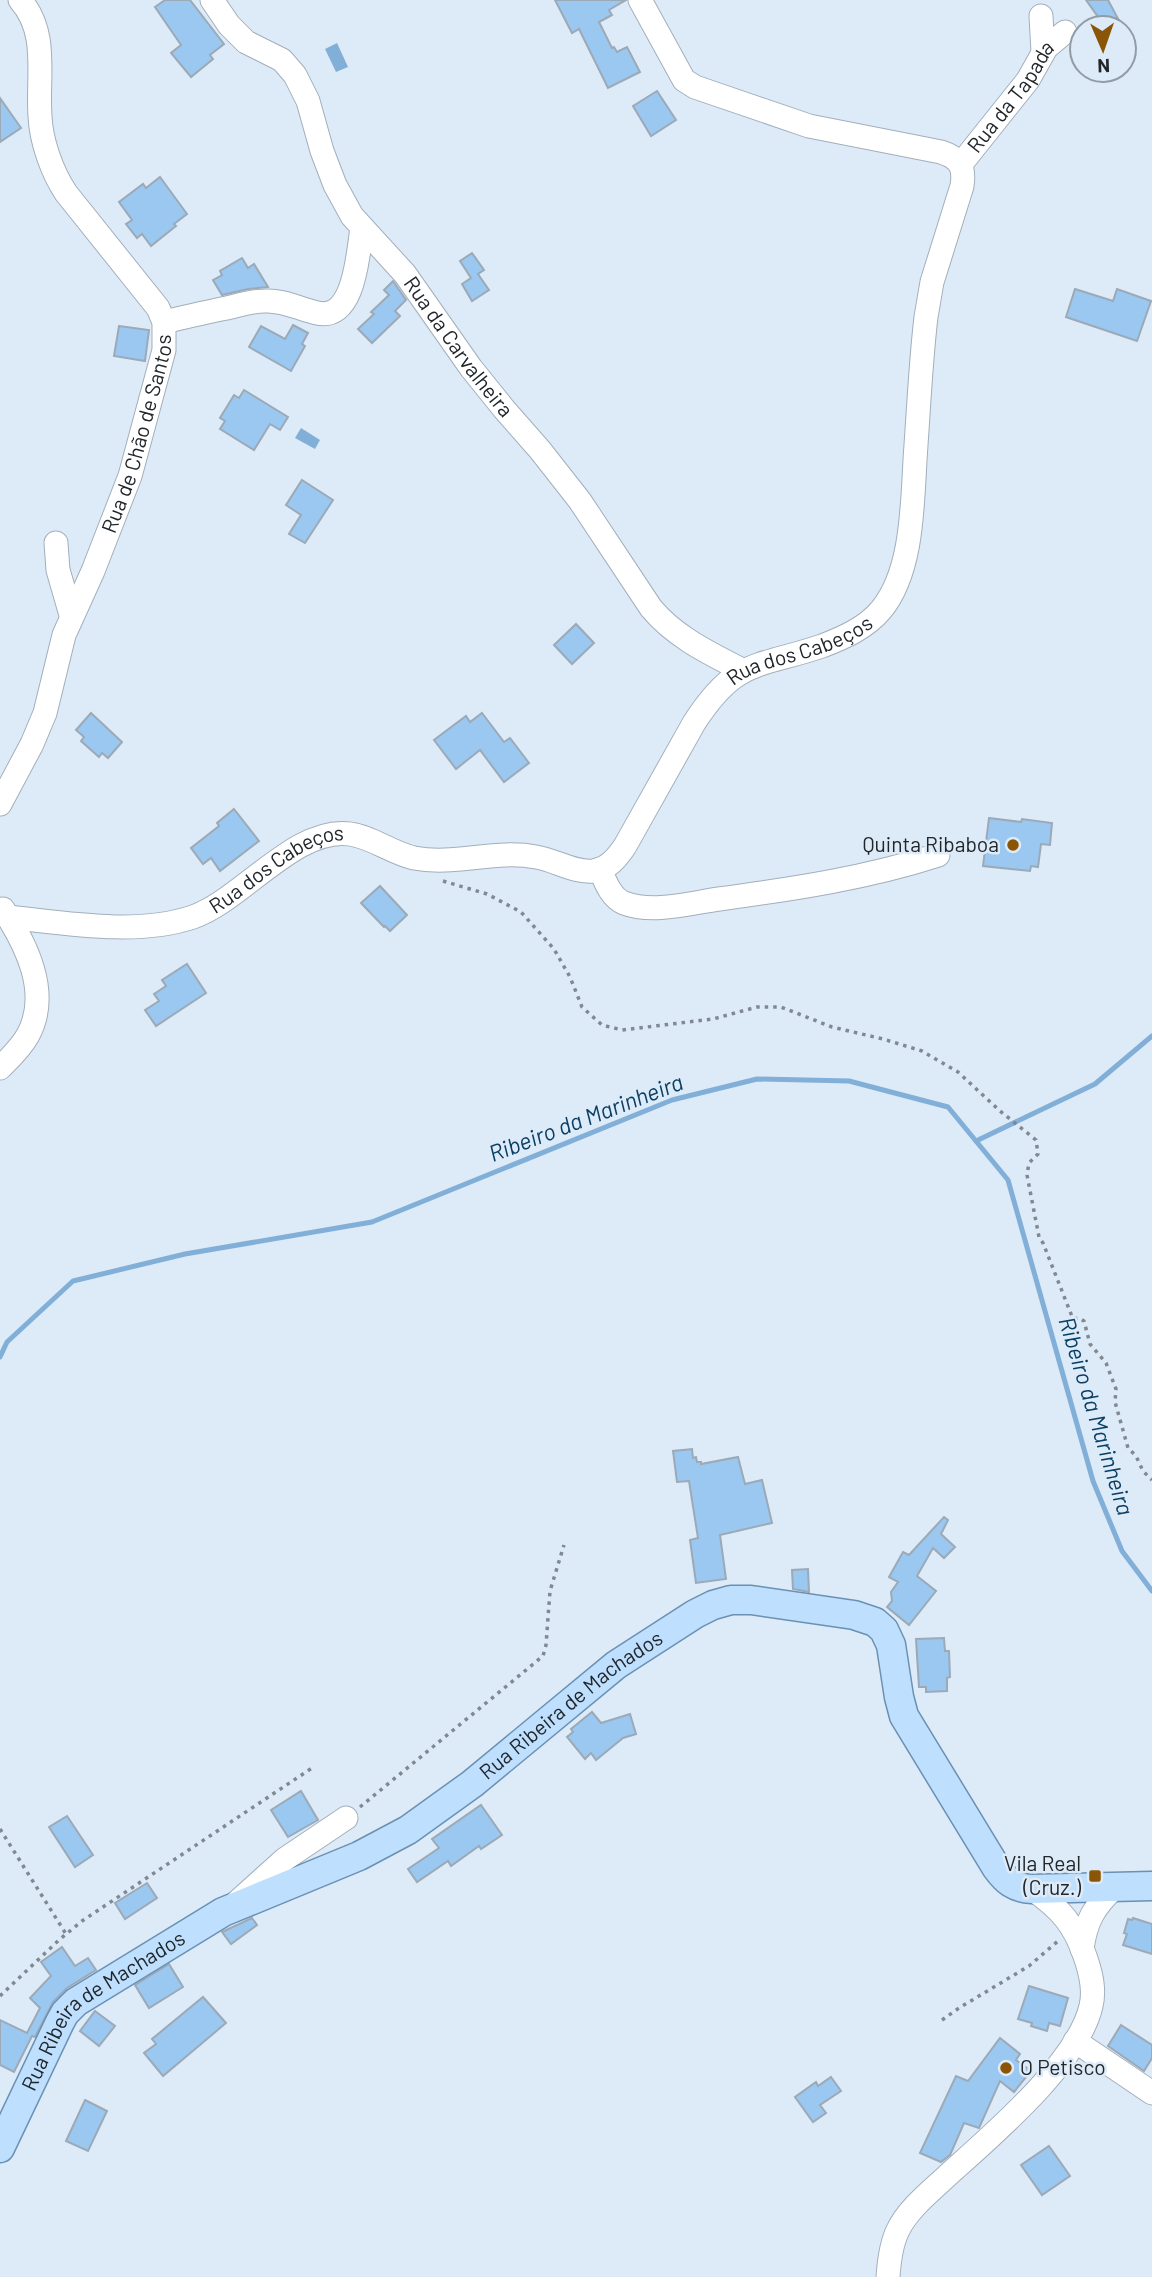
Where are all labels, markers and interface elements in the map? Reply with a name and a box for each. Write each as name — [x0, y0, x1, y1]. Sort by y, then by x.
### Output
north arrow — [1068, 14, 1138, 84]
street label: Rua da Tapada — [961, 33, 1058, 157]
text: N — [1097, 55, 1110, 78]
street label: Rua da Carvalheira — [399, 271, 519, 422]
street label: Rua de Chão de Santos — [95, 334, 176, 536]
street label: Rua dos Cabeços — [721, 609, 877, 690]
street label: Rua dos Cabeços — [204, 819, 344, 918]
place label: Quinta Ribaboa — [863, 831, 999, 856]
marker: Quinta Ribaboa — [1005, 837, 1021, 853]
water label: Ribeiro da Marinheira — [485, 1067, 687, 1167]
water label: Ribeiro da Marinheira — [1053, 1313, 1140, 1518]
street label: Rua Ribeira de Machados — [474, 1624, 667, 1784]
place label: Vila Real (Cruz.) — [1004, 1850, 1082, 1899]
marker: Vila Real (Cruz.) — [1087, 1868, 1103, 1884]
street label: Rua Ribeira de Machados — [15, 1924, 189, 2094]
place label: O Petisco — [1020, 2054, 1106, 2079]
marker: O Petisco — [998, 2060, 1014, 2076]

